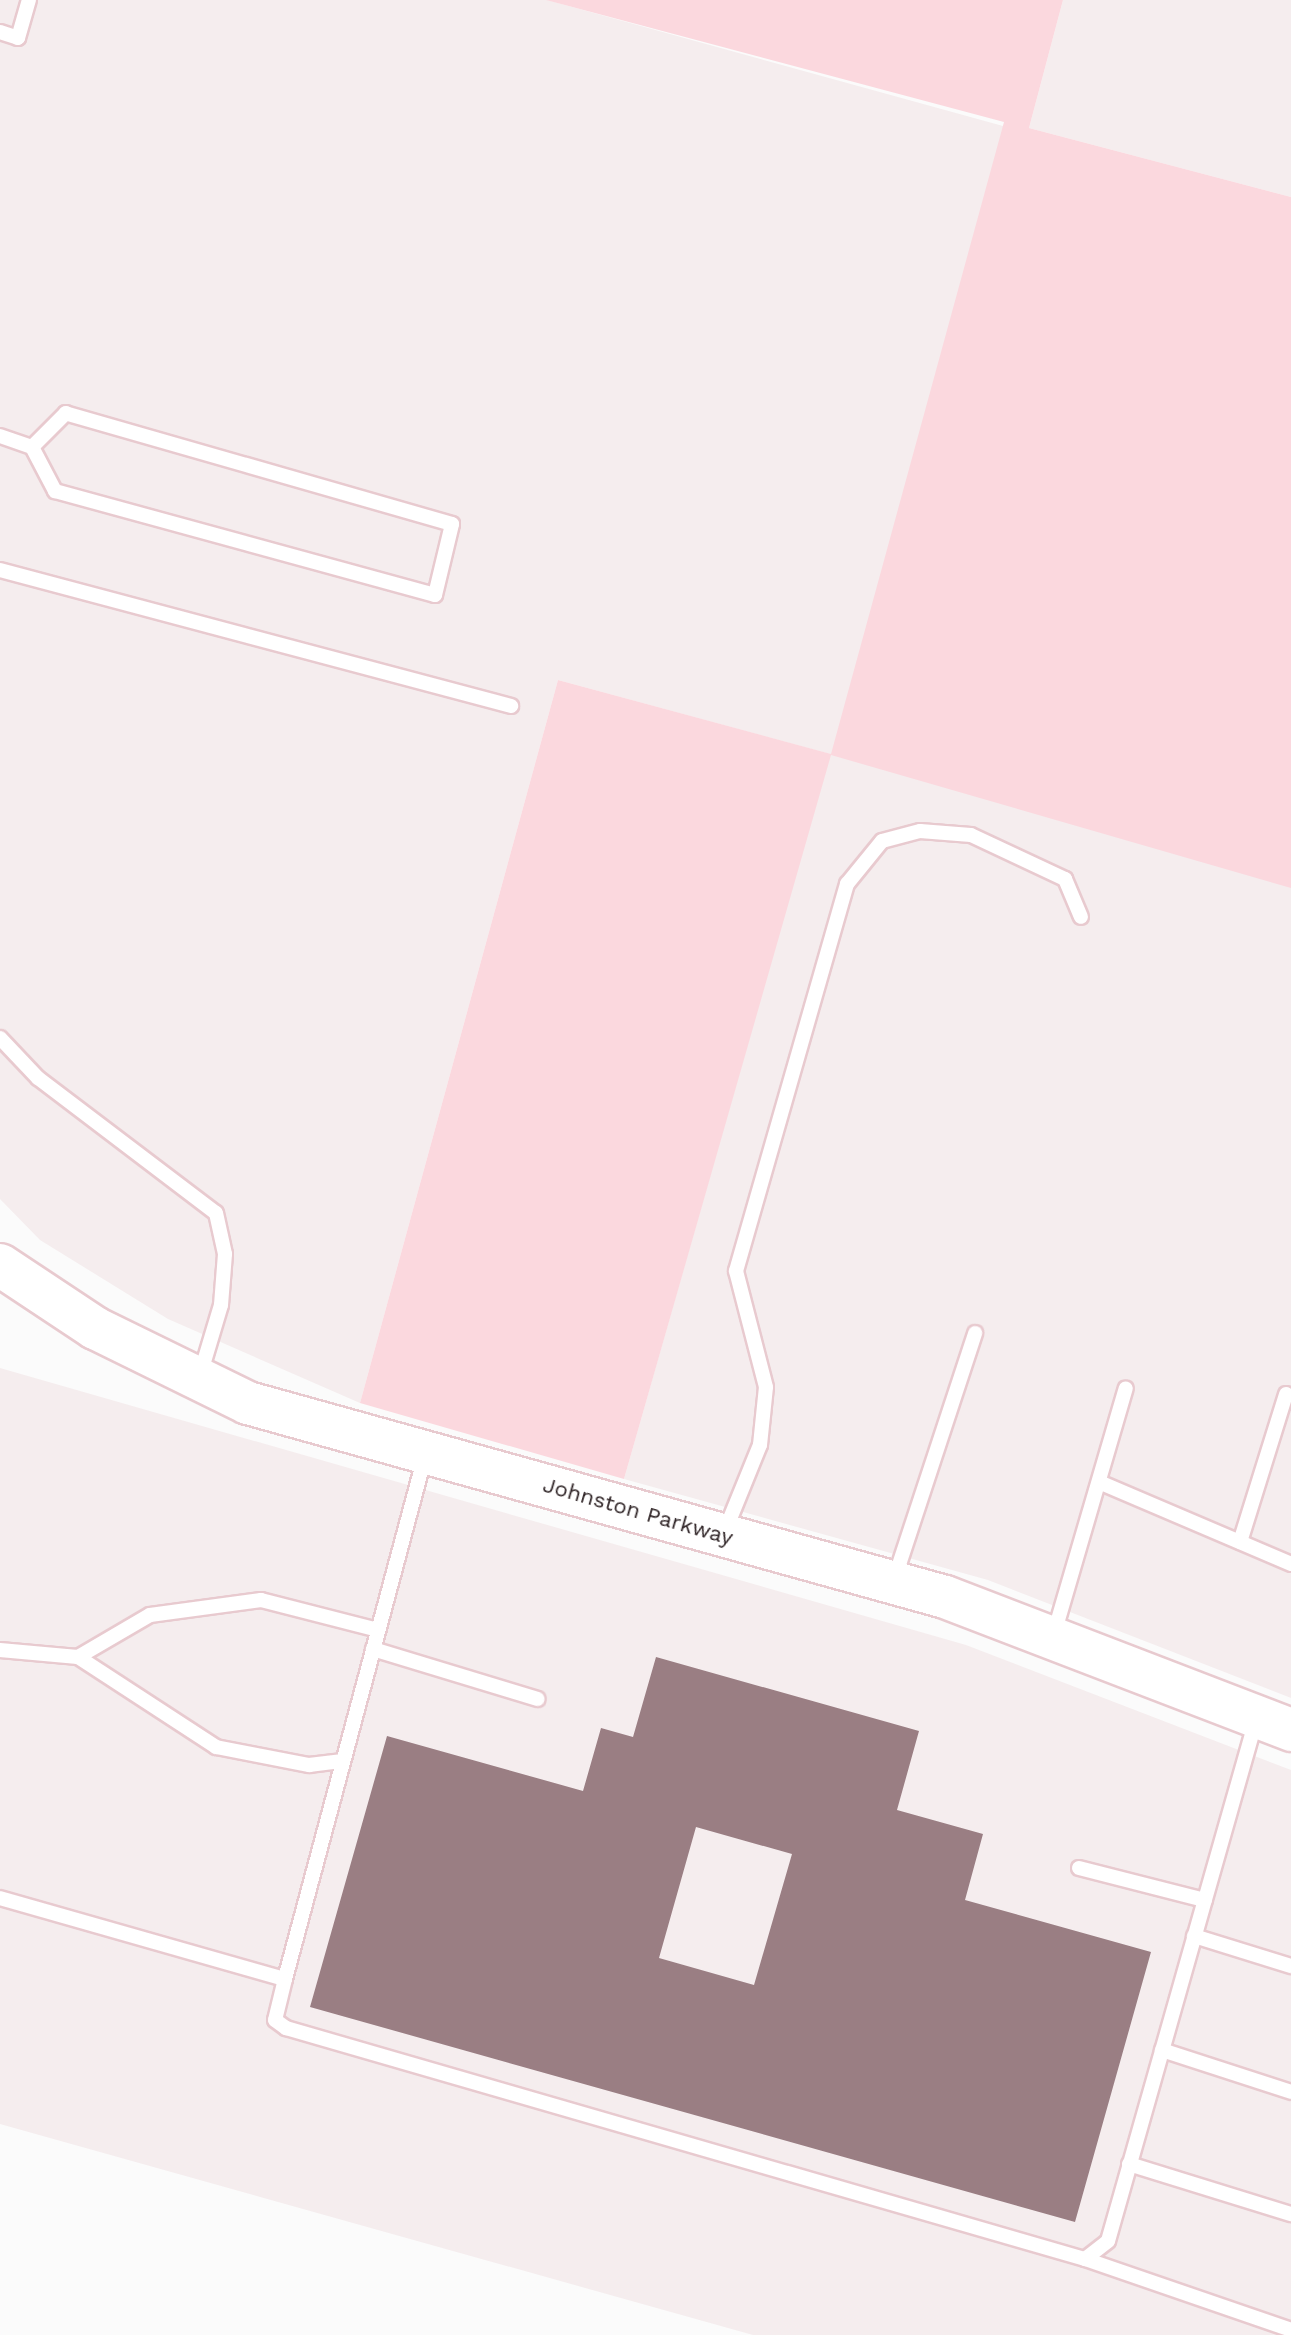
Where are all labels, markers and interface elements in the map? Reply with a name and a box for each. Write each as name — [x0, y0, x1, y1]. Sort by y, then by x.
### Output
street label: Johnston Parkway — [540, 1471, 736, 1551]

